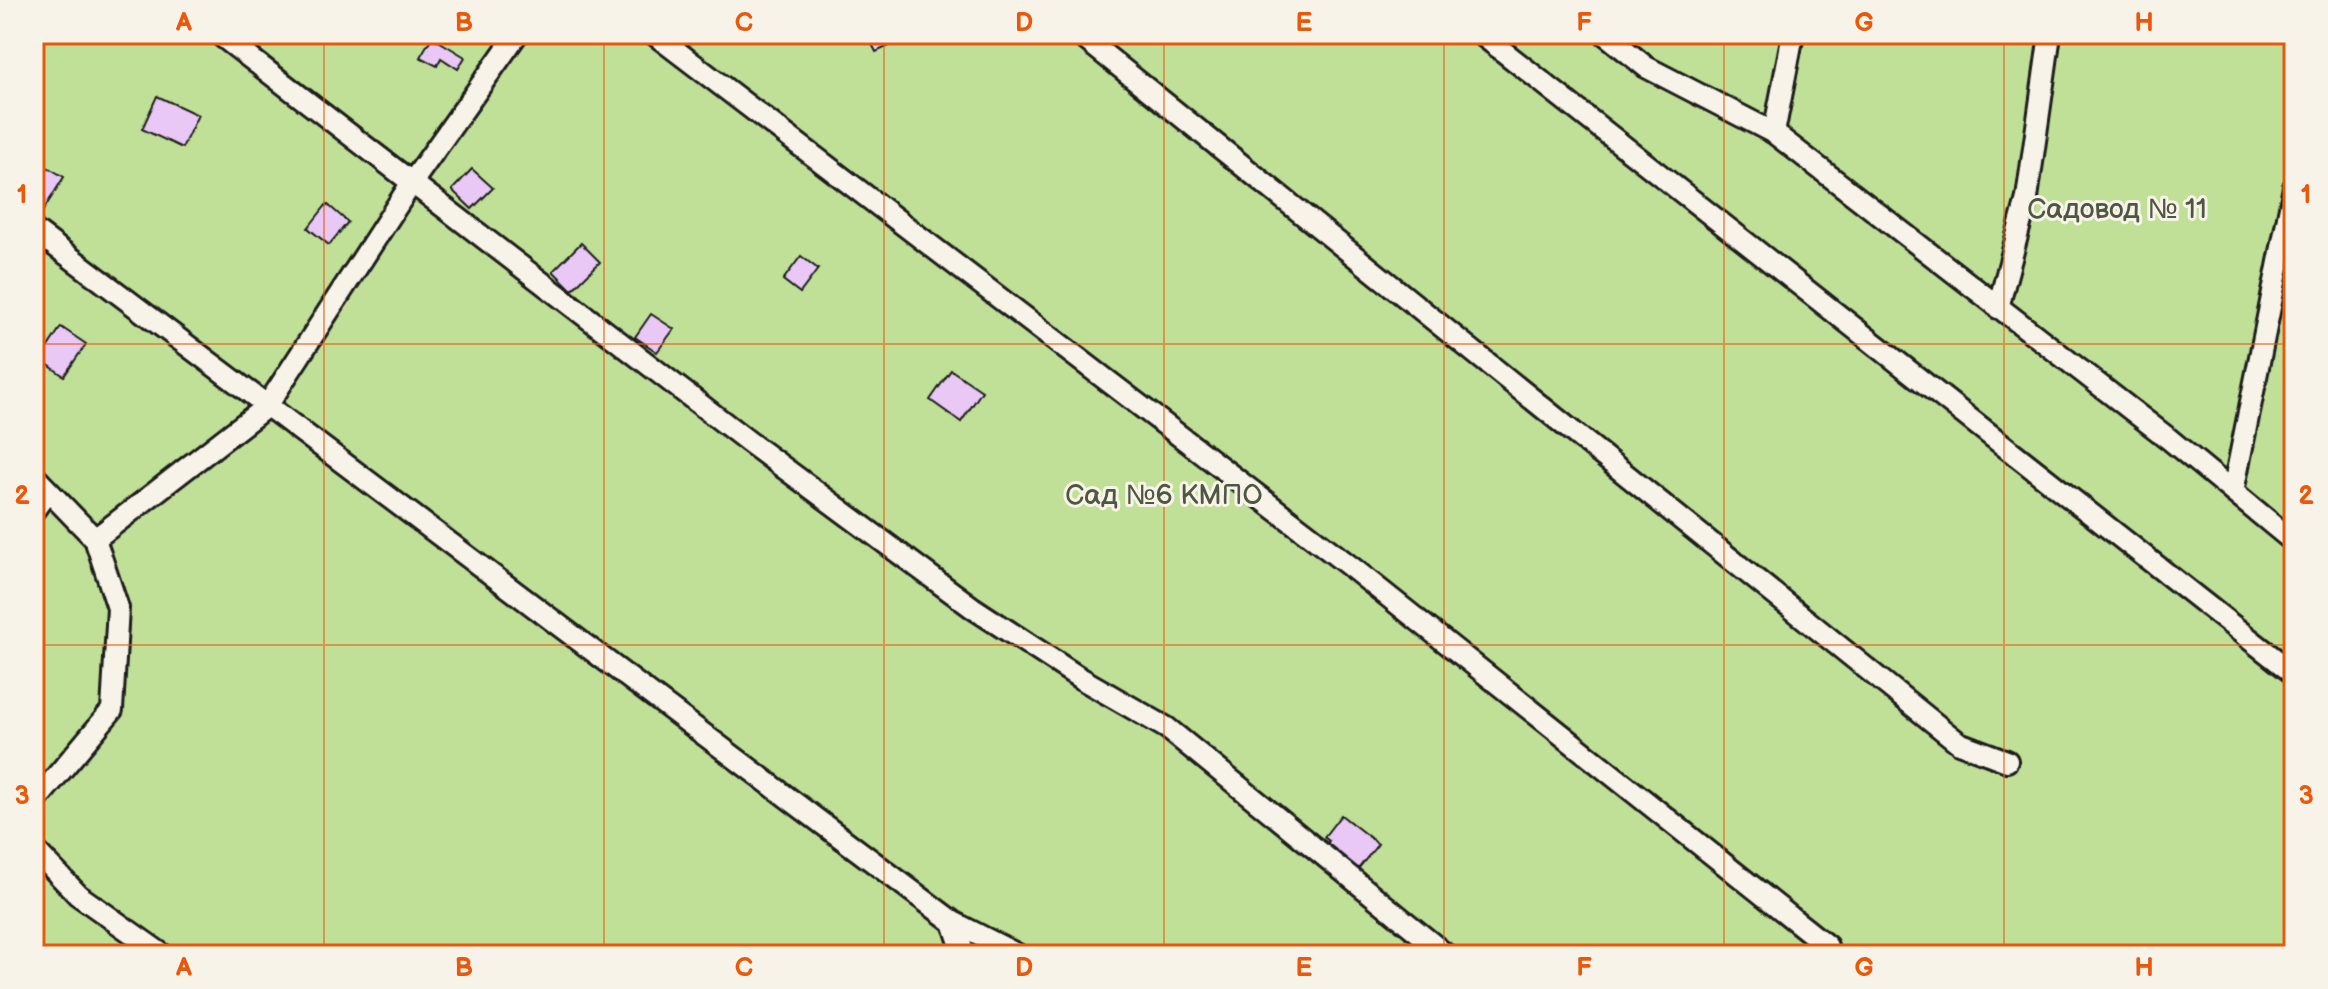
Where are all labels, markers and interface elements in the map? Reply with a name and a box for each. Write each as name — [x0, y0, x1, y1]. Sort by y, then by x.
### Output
text: A — [175, 8, 192, 39]
text: B — [455, 8, 473, 39]
text: C — [735, 8, 753, 39]
text: D — [1015, 8, 1033, 39]
text: E — [1296, 8, 1313, 39]
text: F — [1576, 8, 1592, 39]
text: G — [1854, 8, 1874, 39]
text: H — [2134, 8, 2154, 39]
text: 1 — [17, 180, 27, 211]
text: 1 — [2301, 180, 2311, 211]
park label: Садовод № 11 — [2027, 193, 2207, 226]
park label: Сад №6 КМПО — [1065, 479, 1263, 512]
text: 2 — [14, 481, 30, 512]
text: 2 — [2298, 481, 2314, 512]
text: 3 — [14, 781, 30, 812]
text: 3 — [2298, 781, 2314, 812]
text: A — [175, 953, 192, 984]
text: B — [455, 953, 473, 984]
text: C — [735, 953, 753, 984]
text: D — [1015, 953, 1033, 984]
text: E — [1296, 953, 1313, 984]
text: F — [1576, 953, 1592, 984]
text: G — [1854, 953, 1874, 984]
text: H — [2134, 953, 2154, 984]

